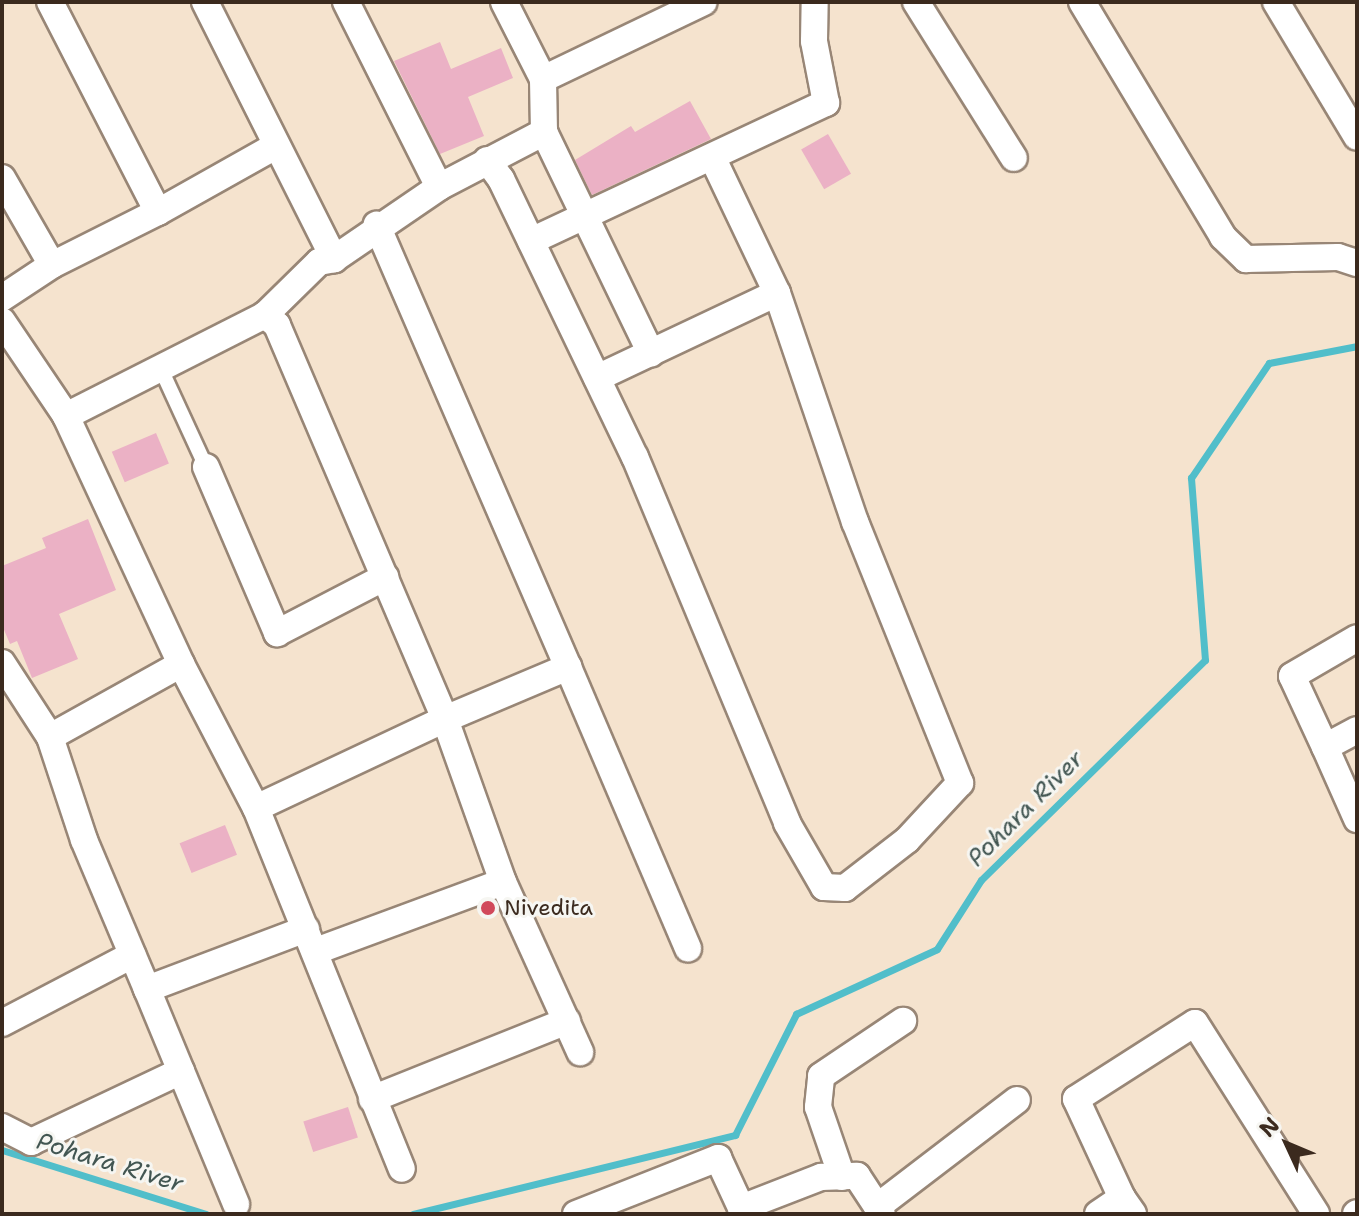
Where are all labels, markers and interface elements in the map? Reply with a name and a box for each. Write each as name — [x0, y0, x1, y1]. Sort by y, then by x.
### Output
water label: Pohara River — [962, 745, 1090, 873]
place label: Nivedita — [504, 895, 593, 921]
marker: Nivedita — [479, 899, 497, 917]
north arrow — [1247, 1104, 1327, 1184]
text: N — [1253, 1111, 1286, 1143]
water label: Pohara River — [33, 1127, 187, 1199]

